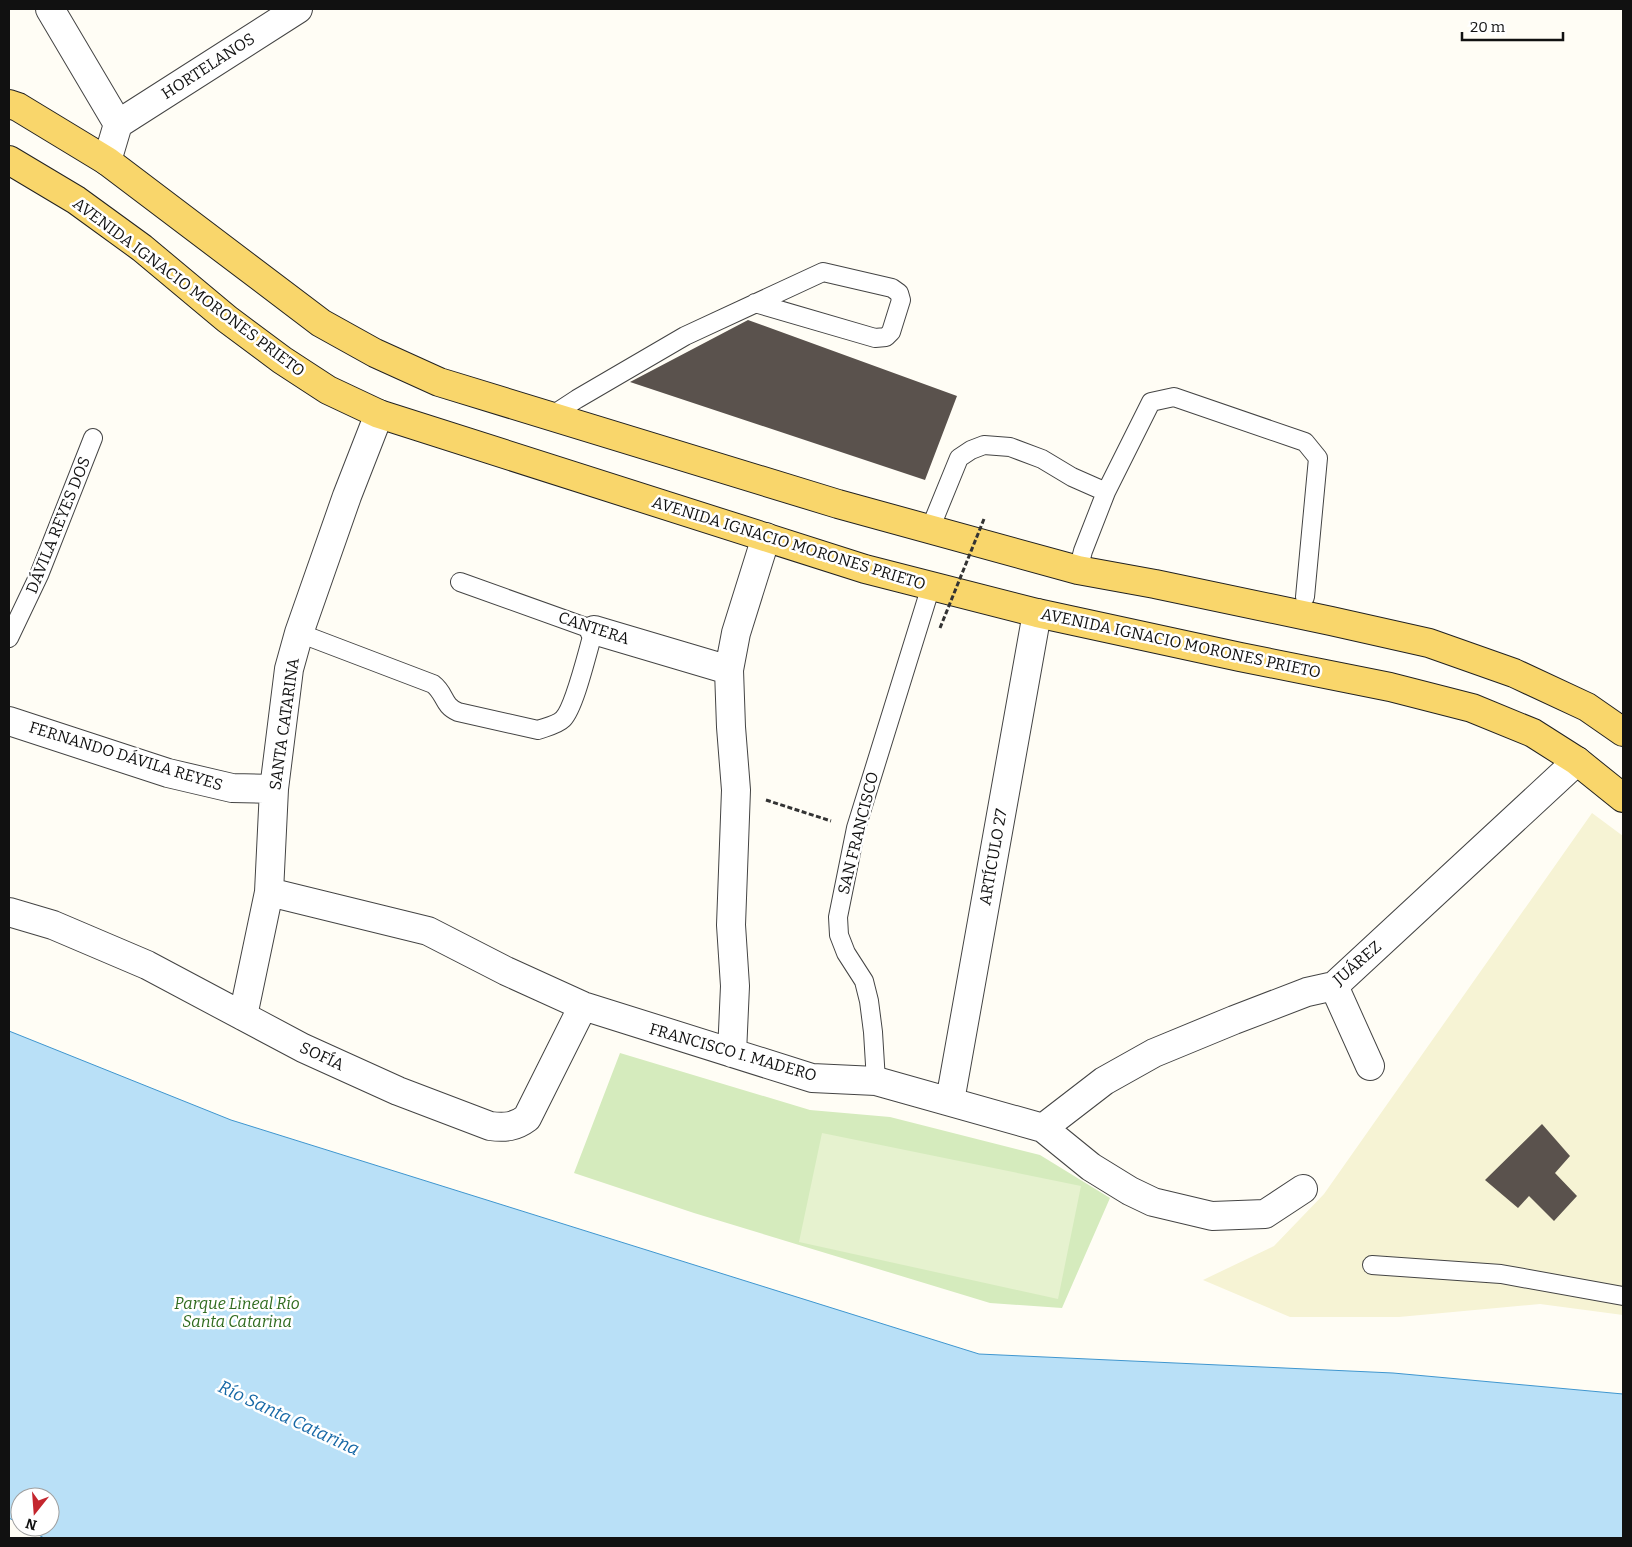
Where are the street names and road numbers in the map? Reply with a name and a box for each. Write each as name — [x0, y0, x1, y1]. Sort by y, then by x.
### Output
street label: HORTELANOS — [158, 29, 258, 103]
street label: AVENIDA IGNACIO MORONES PRIETO — [69, 194, 309, 380]
street label: DÁVILA REYES DOS — [21, 453, 94, 596]
street label: AVENIDA IGNACIO MORONES PRIETO — [650, 492, 928, 594]
street label: AVENIDA IGNACIO MORONES PRIETO — [1040, 604, 1322, 682]
street label: CANTERA — [556, 608, 633, 649]
street label: SANTA CATARINA — [265, 656, 303, 791]
street label: FERNANDO DÁVILA REYES — [27, 717, 225, 795]
street label: SAN FRANCISCO — [834, 770, 882, 896]
street label: ARTÍCULO 27 — [974, 807, 1011, 907]
street label: JUÁREZ — [1328, 936, 1385, 990]
street label: FRANCISCO I. MADERO — [647, 1019, 819, 1085]
street label: SOFÍA — [297, 1037, 348, 1075]

